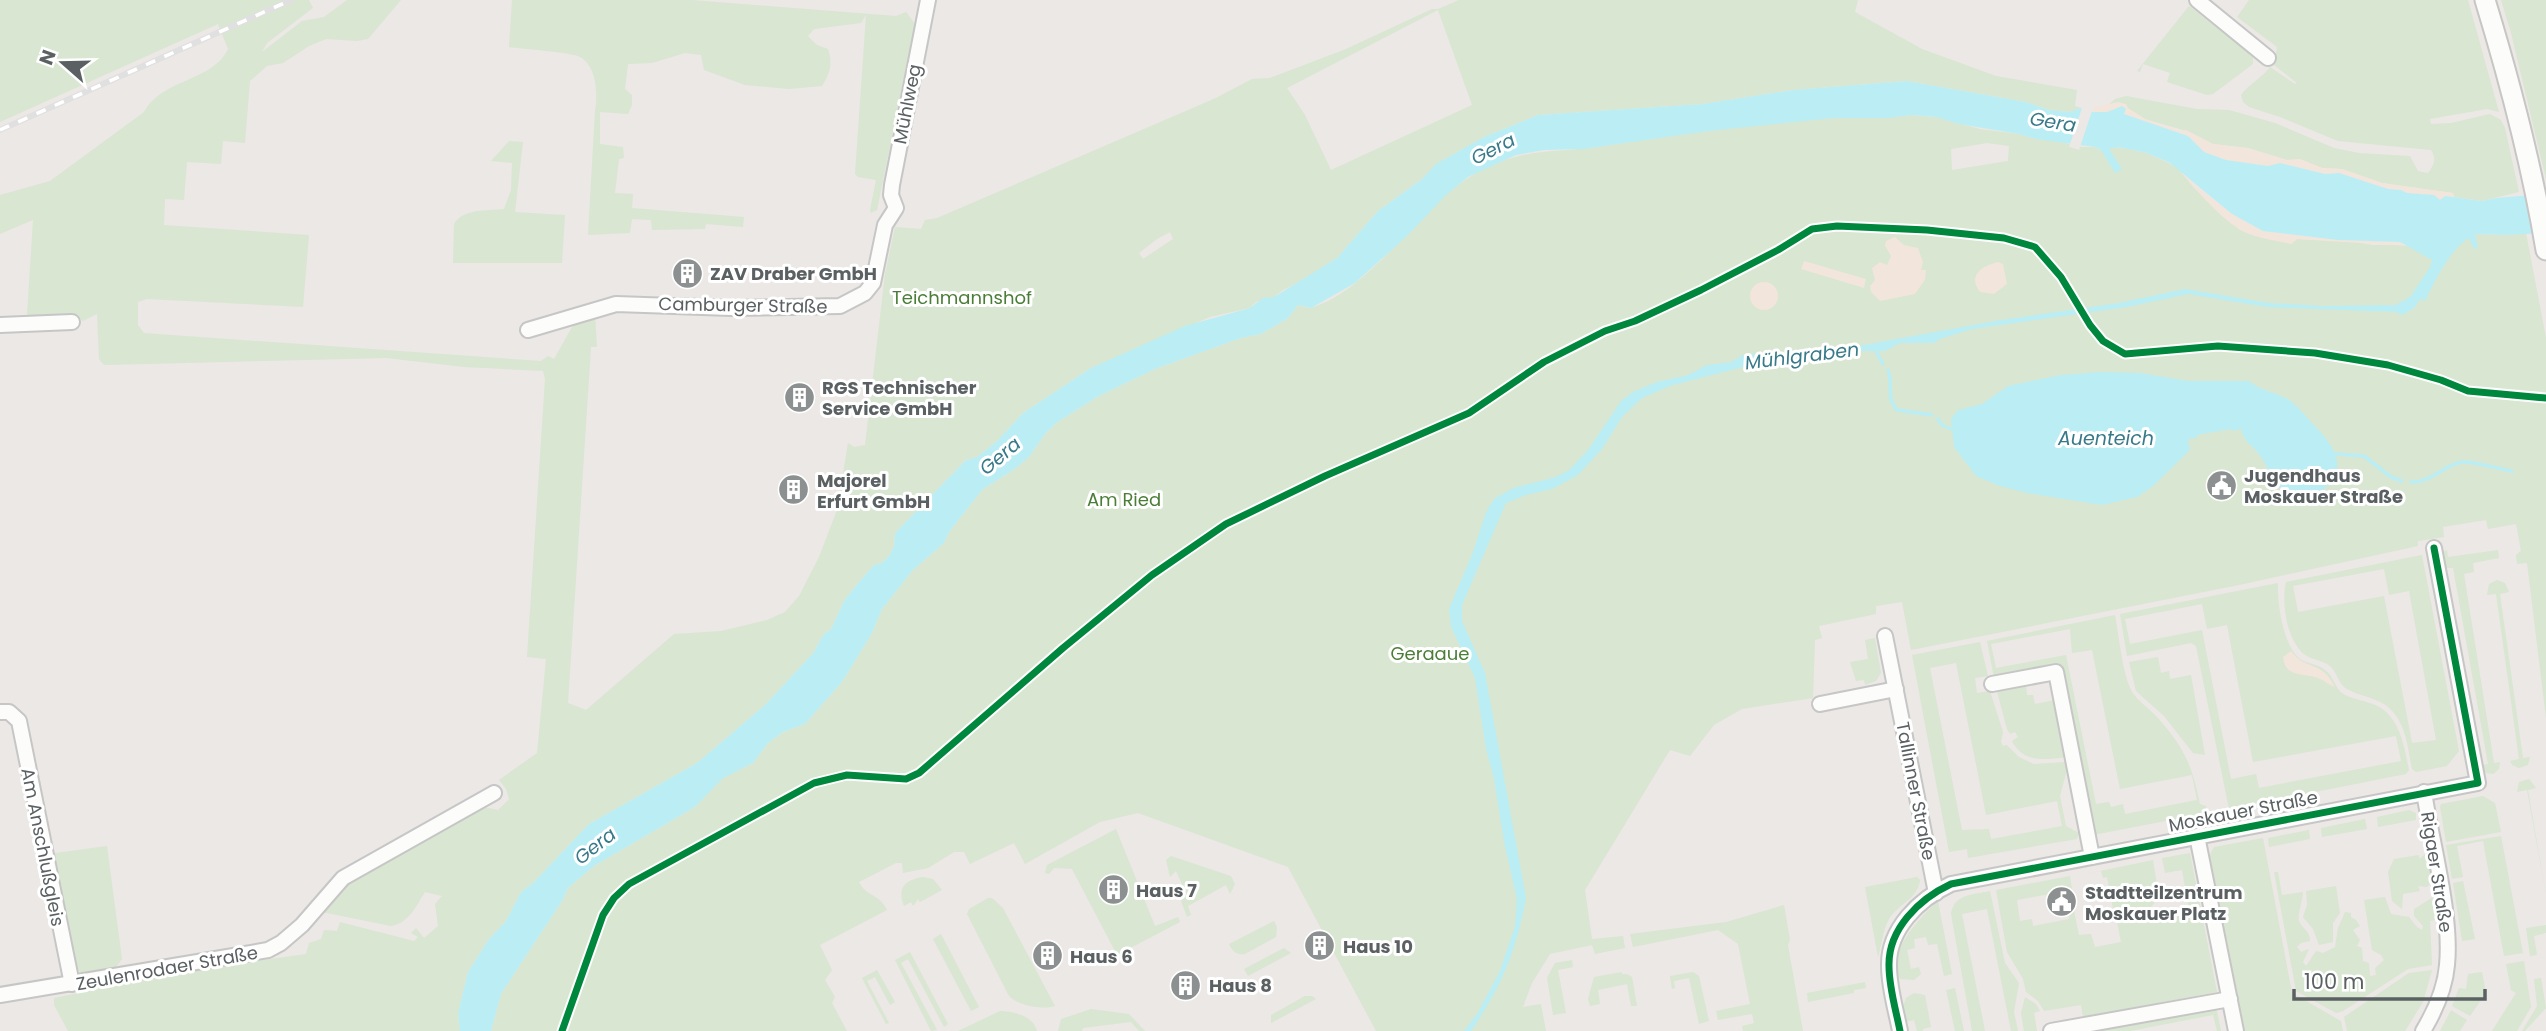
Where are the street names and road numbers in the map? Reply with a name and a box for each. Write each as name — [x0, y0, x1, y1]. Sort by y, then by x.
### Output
street label: Mühlweg — [887, 62, 927, 146]
street label: Camburger Straße — [658, 291, 828, 319]
street label: Tallinner Straße — [1890, 720, 1942, 862]
street label: Am Anschlußgleis — [15, 766, 71, 928]
street label: Moskauer Straße — [2166, 784, 2320, 838]
street label: Rigaer Straße — [2415, 810, 2459, 934]
street label: Zeulenrodaer Straße — [74, 940, 260, 996]

